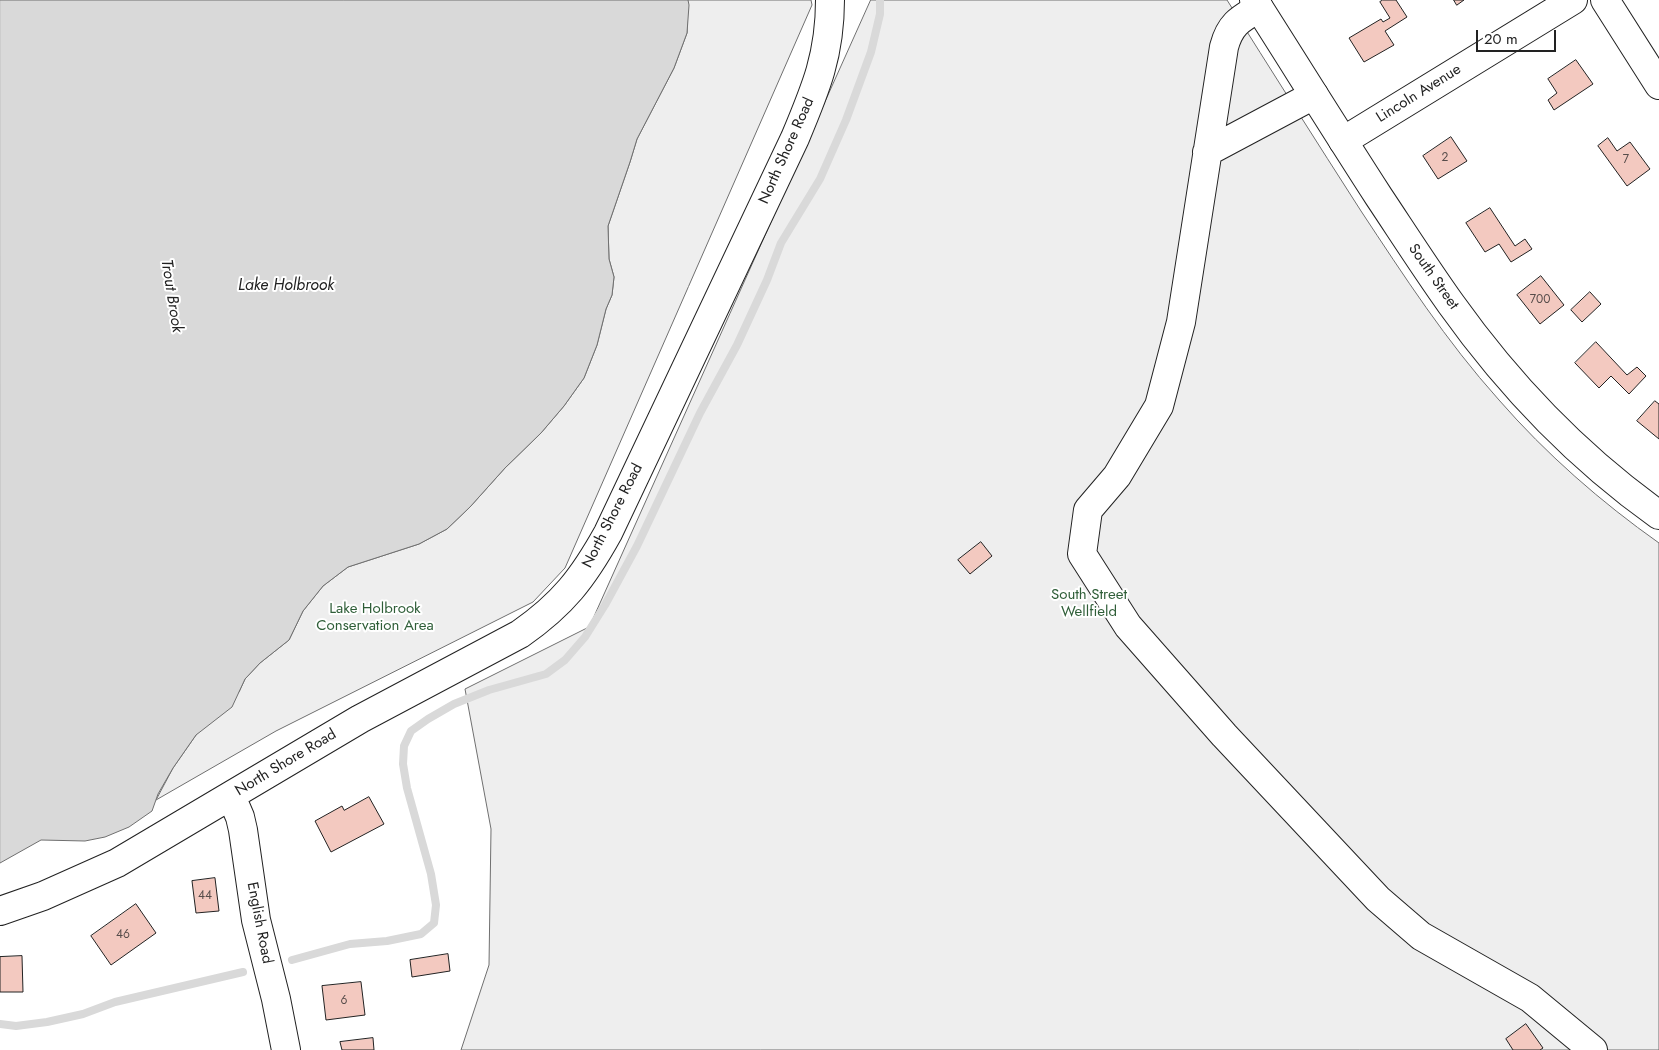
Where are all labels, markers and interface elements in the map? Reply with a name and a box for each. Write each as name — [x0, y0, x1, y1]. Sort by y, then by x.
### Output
scale bar — [1479, 20, 1559, 52]
text: 20 m — [1484, 28, 1518, 50]
street label: Lincoln Avenue — [1373, 61, 1465, 127]
street label: North Shore Road — [755, 95, 819, 207]
house number: 2 — [1442, 151, 1448, 165]
house number: 7 — [1623, 153, 1629, 167]
street label: South Street — [1404, 241, 1462, 313]
water label: Trout Brook — [156, 258, 186, 334]
water label: Lake Holbrook — [238, 276, 334, 296]
house number: 700 — [1530, 293, 1550, 307]
street label: North Shore Road — [579, 461, 647, 571]
park label: South Street Wellfield — [1051, 586, 1127, 621]
park label: Lake Holbrook Conservation Area — [316, 600, 434, 635]
street label: North Shore Road — [232, 726, 340, 800]
street label: English Road — [242, 881, 276, 965]
house number: 44 — [198, 889, 212, 903]
house number: 46 — [116, 928, 130, 942]
house number: 6 — [341, 994, 347, 1008]

